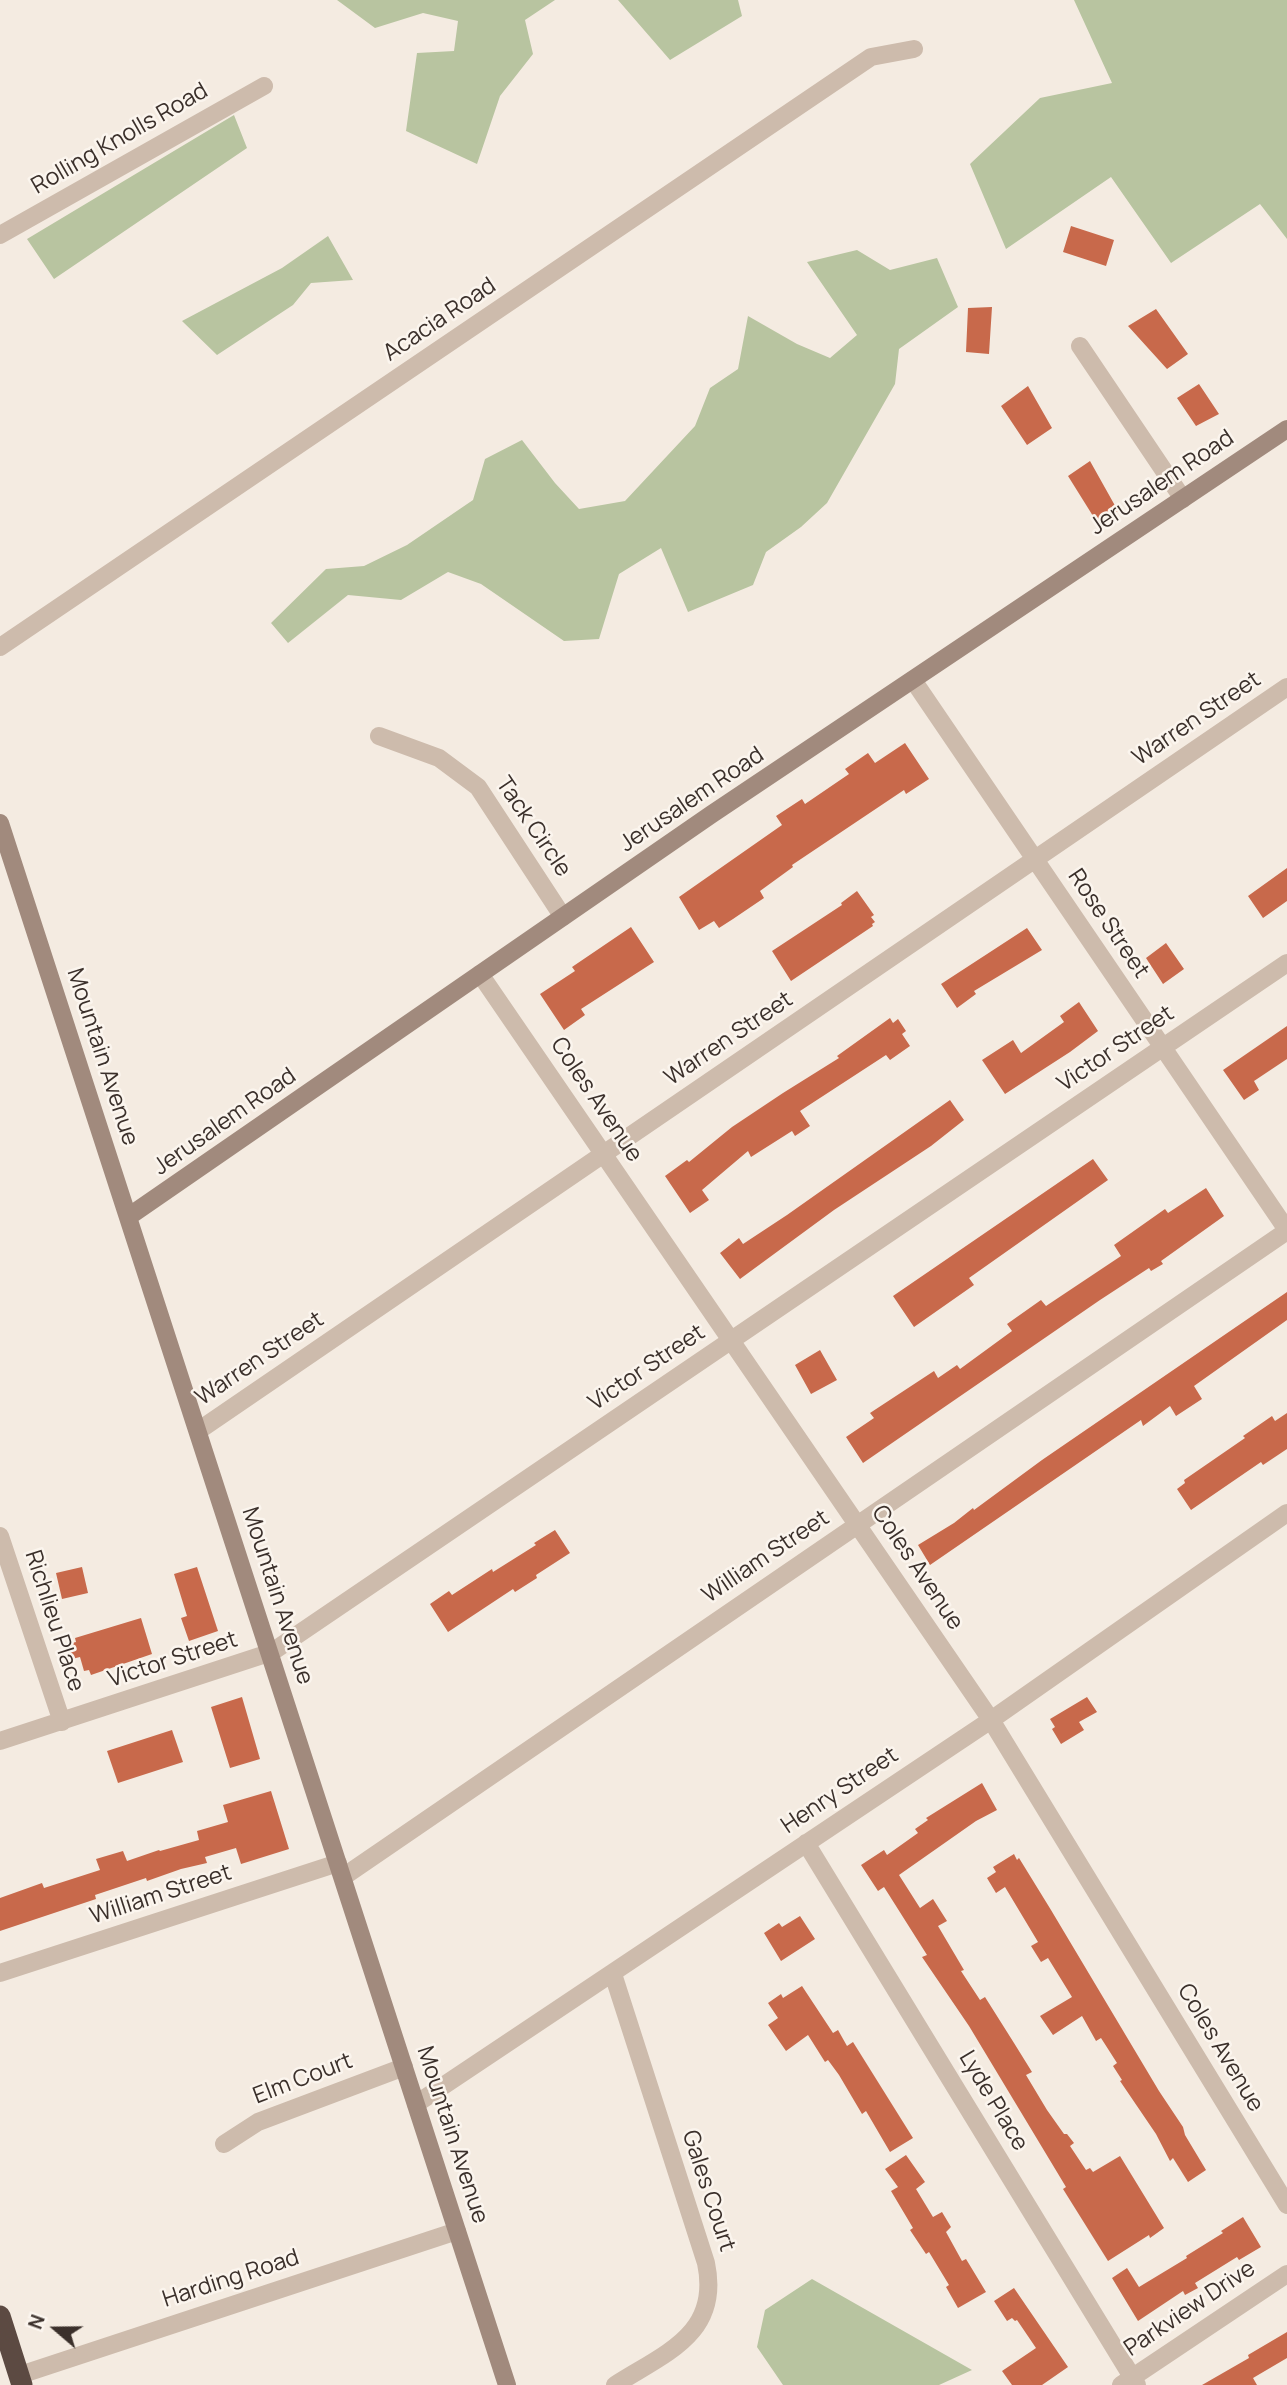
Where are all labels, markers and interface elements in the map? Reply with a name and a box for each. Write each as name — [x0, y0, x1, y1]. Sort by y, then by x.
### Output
street label: Rolling Knolls Road — [27, 77, 213, 201]
street label: Acacia Road — [379, 272, 501, 368]
street label: Jerusalem Road — [1085, 425, 1239, 541]
street label: Warren Street — [1128, 666, 1266, 772]
street label: Jerusalem Road — [615, 742, 769, 858]
street label: Tack Circle — [489, 772, 577, 882]
street label: Rose Street — [1061, 864, 1155, 984]
street label: Mountain Avenue — [60, 965, 144, 1149]
street label: Warren Street — [660, 986, 798, 1092]
street label: Victor Street — [1053, 1000, 1179, 1098]
street label: Coles Avenue — [544, 1032, 648, 1168]
street label: Jerusalem Road — [148, 1063, 302, 1181]
street label: Warren Street — [191, 1306, 329, 1412]
street label: Victor Street — [584, 1319, 710, 1417]
street label: Coles Avenue — [865, 1500, 969, 1636]
street label: Mountain Avenue — [235, 1504, 319, 1688]
street label: William Street — [697, 1504, 835, 1610]
street label: Richlieu Place — [18, 1547, 90, 1695]
street label: Victor Street — [105, 1626, 241, 1694]
street label: Henry Street — [776, 1742, 904, 1840]
street label: William Street — [87, 1859, 235, 1931]
street label: Coles Avenue — [1171, 1979, 1269, 2117]
street label: Mountain Avenue — [410, 2043, 494, 2227]
street label: Lyde Place — [952, 2046, 1034, 2156]
street label: Elm Court — [250, 2048, 356, 2110]
street label: Gales Court — [675, 2127, 741, 2255]
street label: Harding Road — [159, 2244, 303, 2314]
street label: Parkview Drive — [1119, 2255, 1261, 2363]
north arrow — [21, 2294, 91, 2364]
text: N — [22, 2311, 51, 2333]

